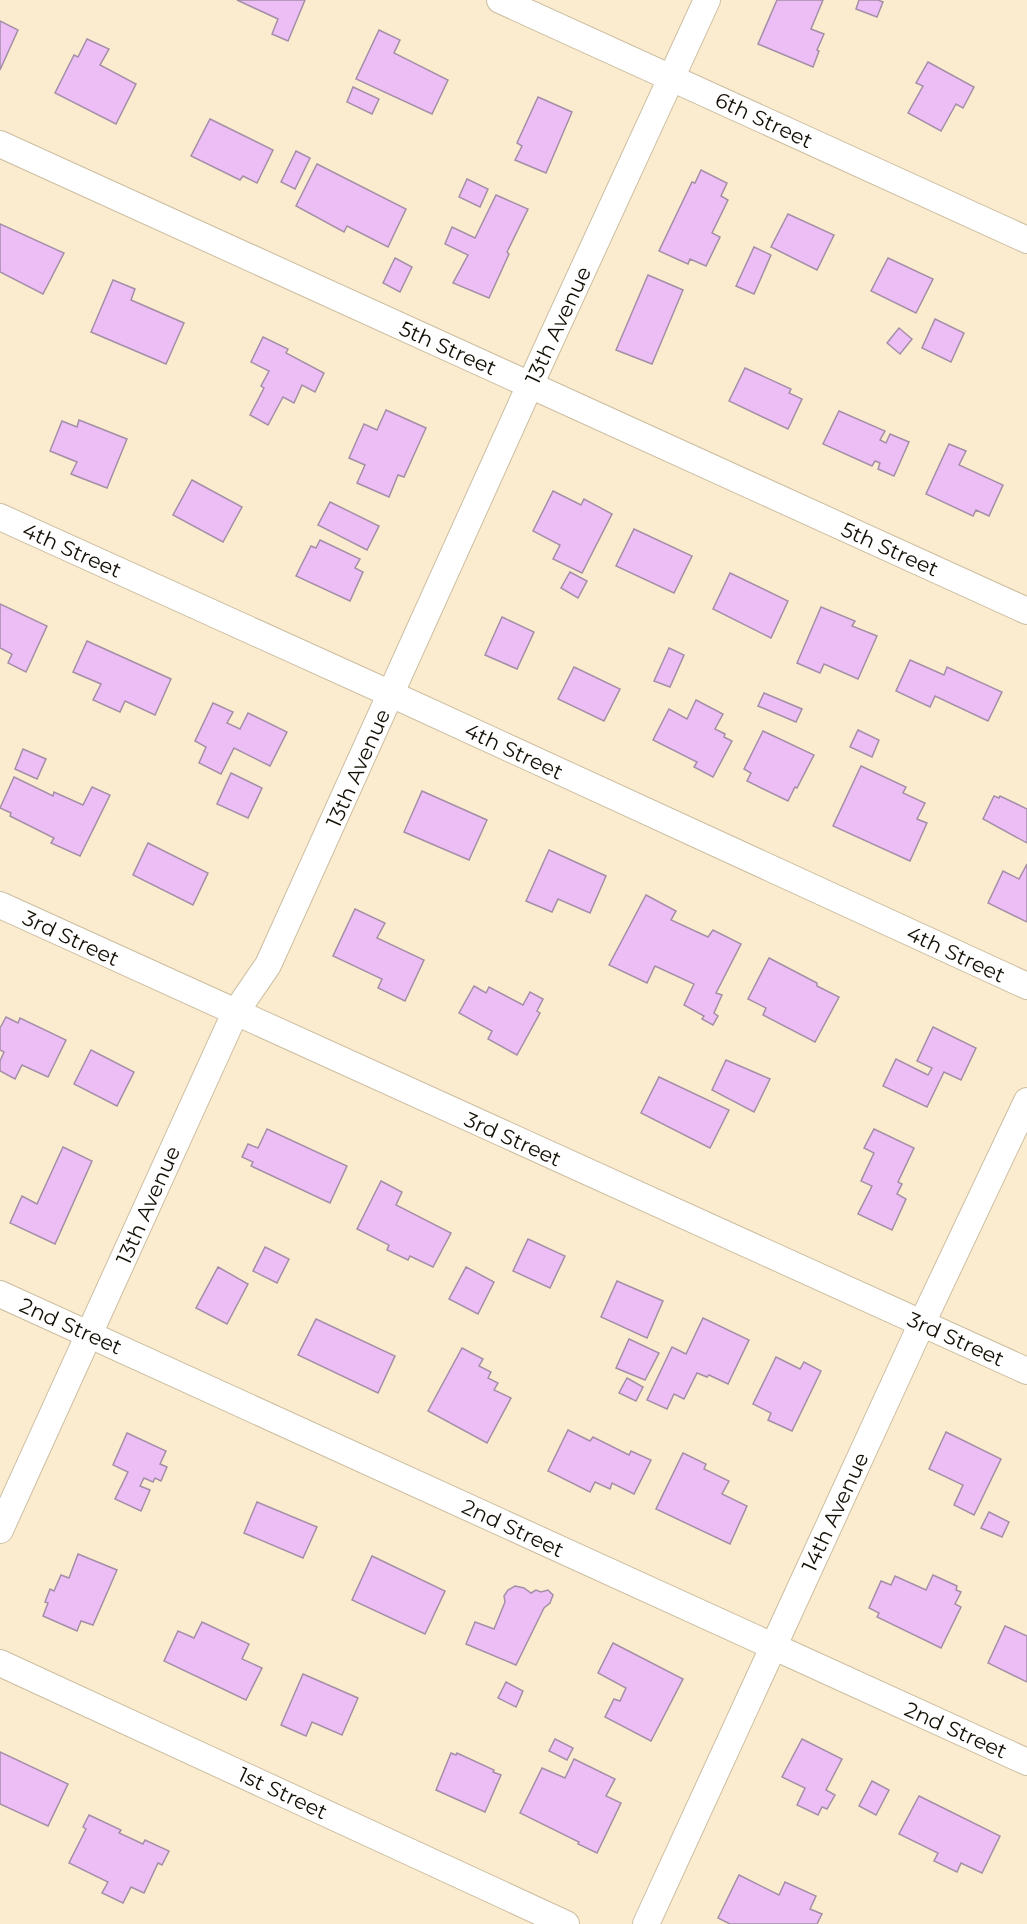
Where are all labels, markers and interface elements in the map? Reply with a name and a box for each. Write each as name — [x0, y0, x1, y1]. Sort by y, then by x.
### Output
street label: 6th Street — [711, 87, 817, 153]
street label: 13th Avenue — [520, 262, 596, 388]
street label: 5th Street — [396, 316, 500, 380]
street label: 4th Street — [19, 517, 125, 583]
street label: 5th Street — [838, 517, 942, 581]
street label: 13th Avenue — [321, 705, 395, 831]
street label: 4th Street — [461, 717, 567, 785]
street label: 3rd Street — [19, 905, 123, 971]
street label: 4th Street — [903, 920, 1009, 988]
street label: 3rd Street — [461, 1107, 565, 1171]
street label: 13th Avenue — [111, 1142, 185, 1268]
street label: 2nd Street — [16, 1292, 126, 1360]
street label: 3rd Street — [904, 1307, 1008, 1371]
street label: 14th Avenue — [796, 1448, 874, 1576]
street label: 2nd Street — [458, 1494, 568, 1562]
street label: 2nd Street — [901, 1696, 1011, 1764]
street label: 1st Street — [235, 1762, 331, 1824]

